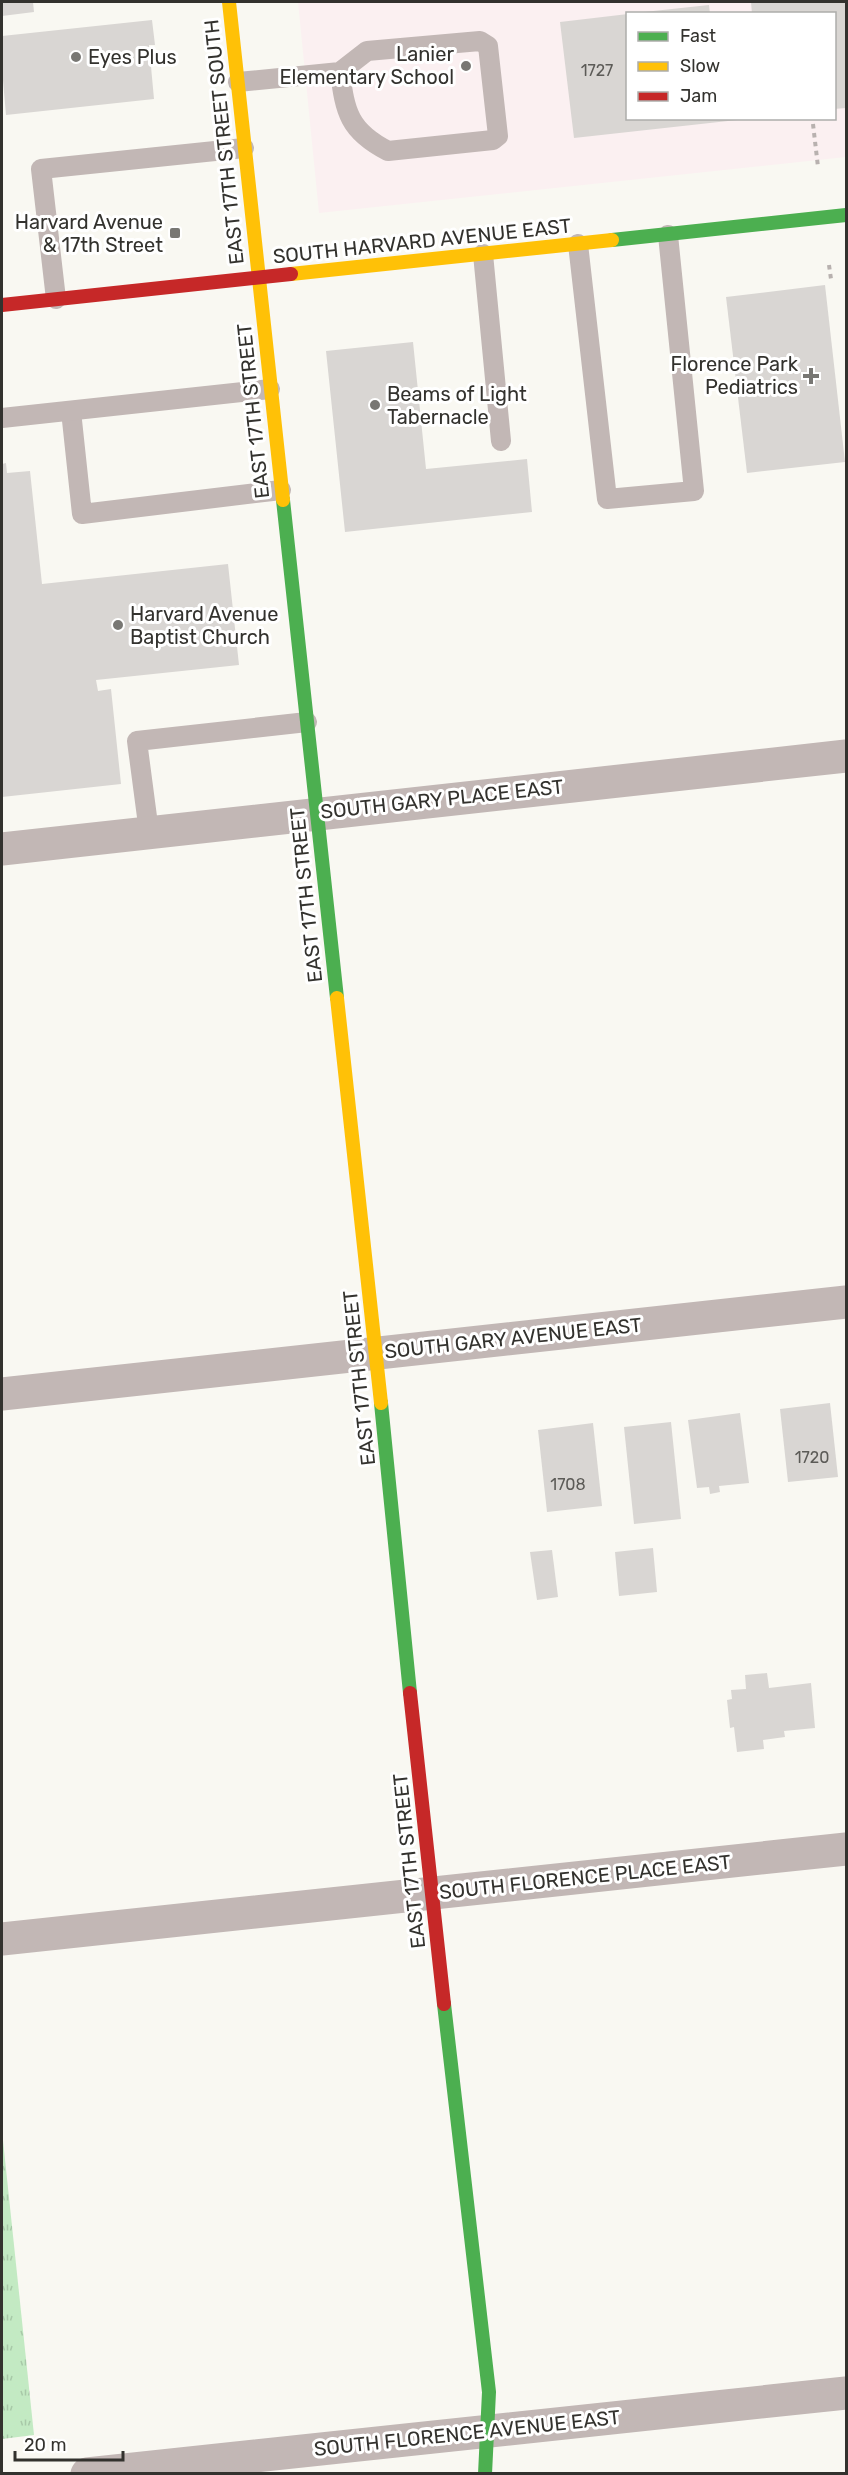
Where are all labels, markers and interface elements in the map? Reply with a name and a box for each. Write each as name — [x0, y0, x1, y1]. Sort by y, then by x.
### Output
legend — [626, 12, 836, 120]
street label: EAST 17TH STREET SOUTH — [199, 18, 249, 266]
text: Fast — [680, 25, 716, 47]
place label: Lanier Elementary School — [280, 42, 454, 89]
place label: Eyes Plus — [88, 45, 177, 69]
marker: Eyes Plus — [69, 50, 83, 64]
text: Slow — [680, 55, 720, 77]
marker: Lanier Elementary School — [459, 59, 473, 73]
house number: 1727 — [581, 61, 613, 80]
text: Jam — [680, 85, 717, 107]
place label: Harvard Avenue & 17th Street — [15, 210, 163, 257]
street label: SOUTH HARVARD AVENUE EAST — [272, 213, 573, 269]
marker: Harvard Avenue & 17th Street — [168, 226, 182, 240]
street label: EAST 17TH STREET — [232, 322, 274, 500]
place label: Florence Park Pediatrics — [671, 352, 799, 399]
marker: Florence Park Pediatrics — [802, 367, 820, 385]
place label: Beams of Light Tabernacle — [387, 382, 527, 429]
marker: Beams of Light Tabernacle — [368, 398, 382, 412]
place label: Harvard Avenue Baptist Church — [130, 602, 278, 649]
marker: Harvard Avenue Baptist Church — [111, 618, 125, 632]
street label: SOUTH GARY PLACE EAST — [319, 774, 565, 824]
street label: EAST 17TH STREET — [285, 806, 327, 984]
street label: EAST 17TH STREET — [338, 1289, 380, 1467]
street label: SOUTH GARY AVENUE EAST — [383, 1313, 643, 1363]
house number: 1720 — [795, 1448, 829, 1467]
house number: 1708 — [550, 1475, 586, 1494]
street label: EAST 17TH STREET — [388, 1772, 430, 1950]
street label: SOUTH FLORENCE PLACE EAST — [438, 1850, 732, 1904]
street label: SOUTH FLORENCE AVENUE EAST — [313, 2405, 622, 2461]
scale bar — [15, 2424, 123, 2462]
text: 20 m — [24, 2434, 66, 2456]

